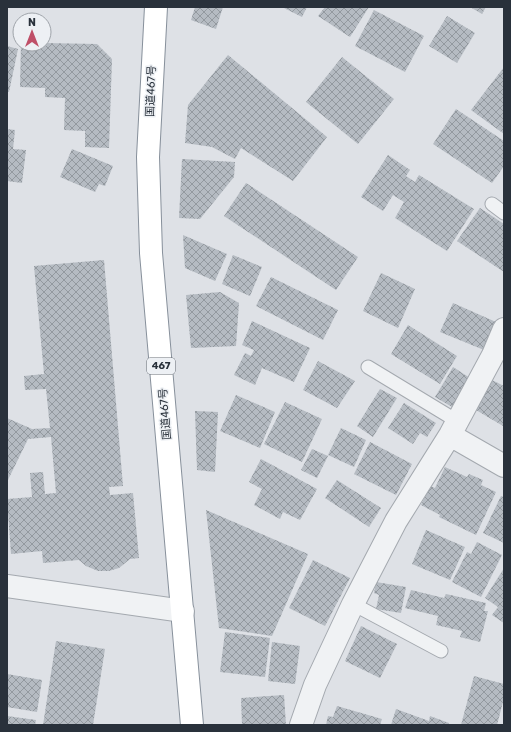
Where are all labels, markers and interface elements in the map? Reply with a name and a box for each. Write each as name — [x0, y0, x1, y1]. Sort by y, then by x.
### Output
north arrow — [12, 12, 52, 52]
text: N — [28, 16, 36, 29]
street label: 国道467号 — [144, 65, 158, 117]
road number: 467 — [147, 358, 175, 374]
street label: 国道467号 — [156, 388, 174, 440]

